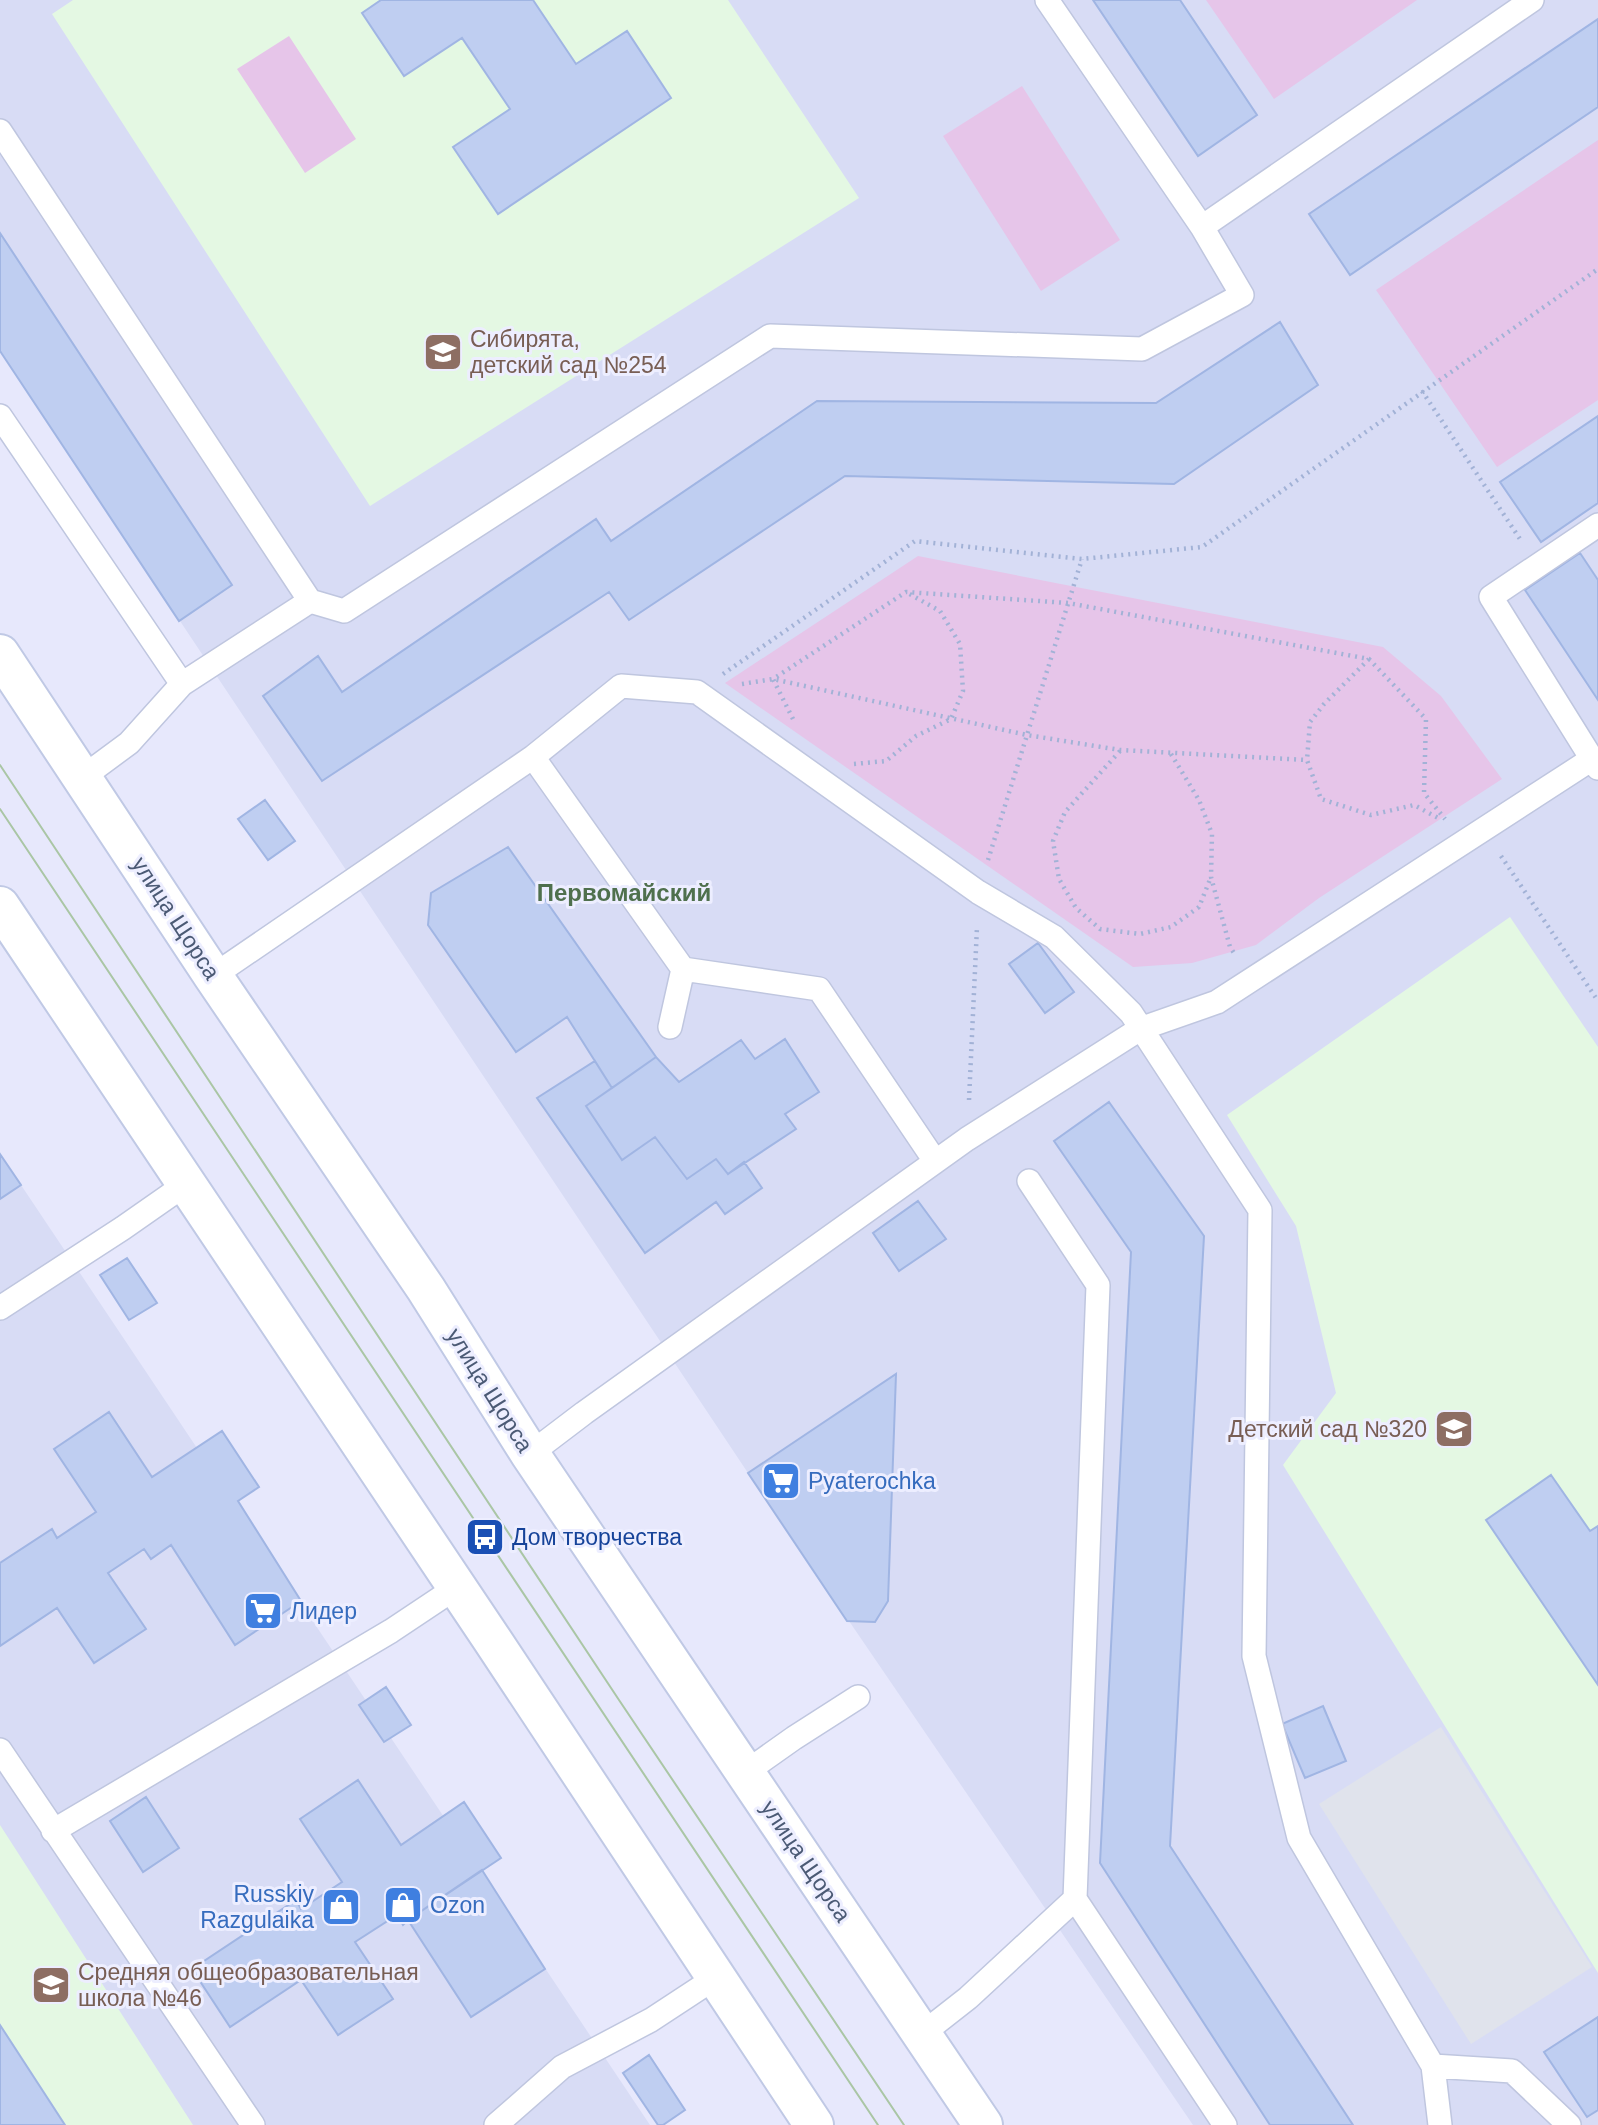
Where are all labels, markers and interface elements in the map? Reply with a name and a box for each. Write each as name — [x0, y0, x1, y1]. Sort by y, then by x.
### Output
place label: Сибирята, детский сад №254 — [470, 326, 667, 378]
school or university icon: Сибирята, детский сад №254 — [422, 331, 464, 373]
street label: улица Щорса — [127, 852, 225, 984]
district label: Первомайский — [537, 879, 711, 906]
street label: улица Щорса — [442, 1323, 539, 1457]
school or university icon: Детский сад №320 — [1433, 1408, 1475, 1450]
place label: Детский сад №320 — [1228, 1416, 1427, 1442]
supermarket icon: Pyaterochka — [760, 1460, 802, 1502]
place label: Pyaterochka — [808, 1468, 936, 1494]
bus stop icon: Дом творчества — [464, 1516, 506, 1558]
place label: Дом творчества — [512, 1524, 682, 1550]
supermarket icon: Лидер — [242, 1590, 284, 1632]
place label: Лидер — [290, 1598, 357, 1624]
street label: улица Щорса — [756, 1795, 856, 1927]
place label: Russkiy Razgulaika — [200, 1881, 314, 1933]
shop icon: Ozon — [382, 1884, 424, 1926]
shop icon: Russkiy Razgulaika — [320, 1886, 362, 1928]
place label: Ozon — [430, 1892, 485, 1918]
place label: Средняя общеобразовательная школа №46 — [78, 1959, 419, 2011]
school or university icon: Средняя общеобразовательная школа №46 — [30, 1964, 72, 2006]

